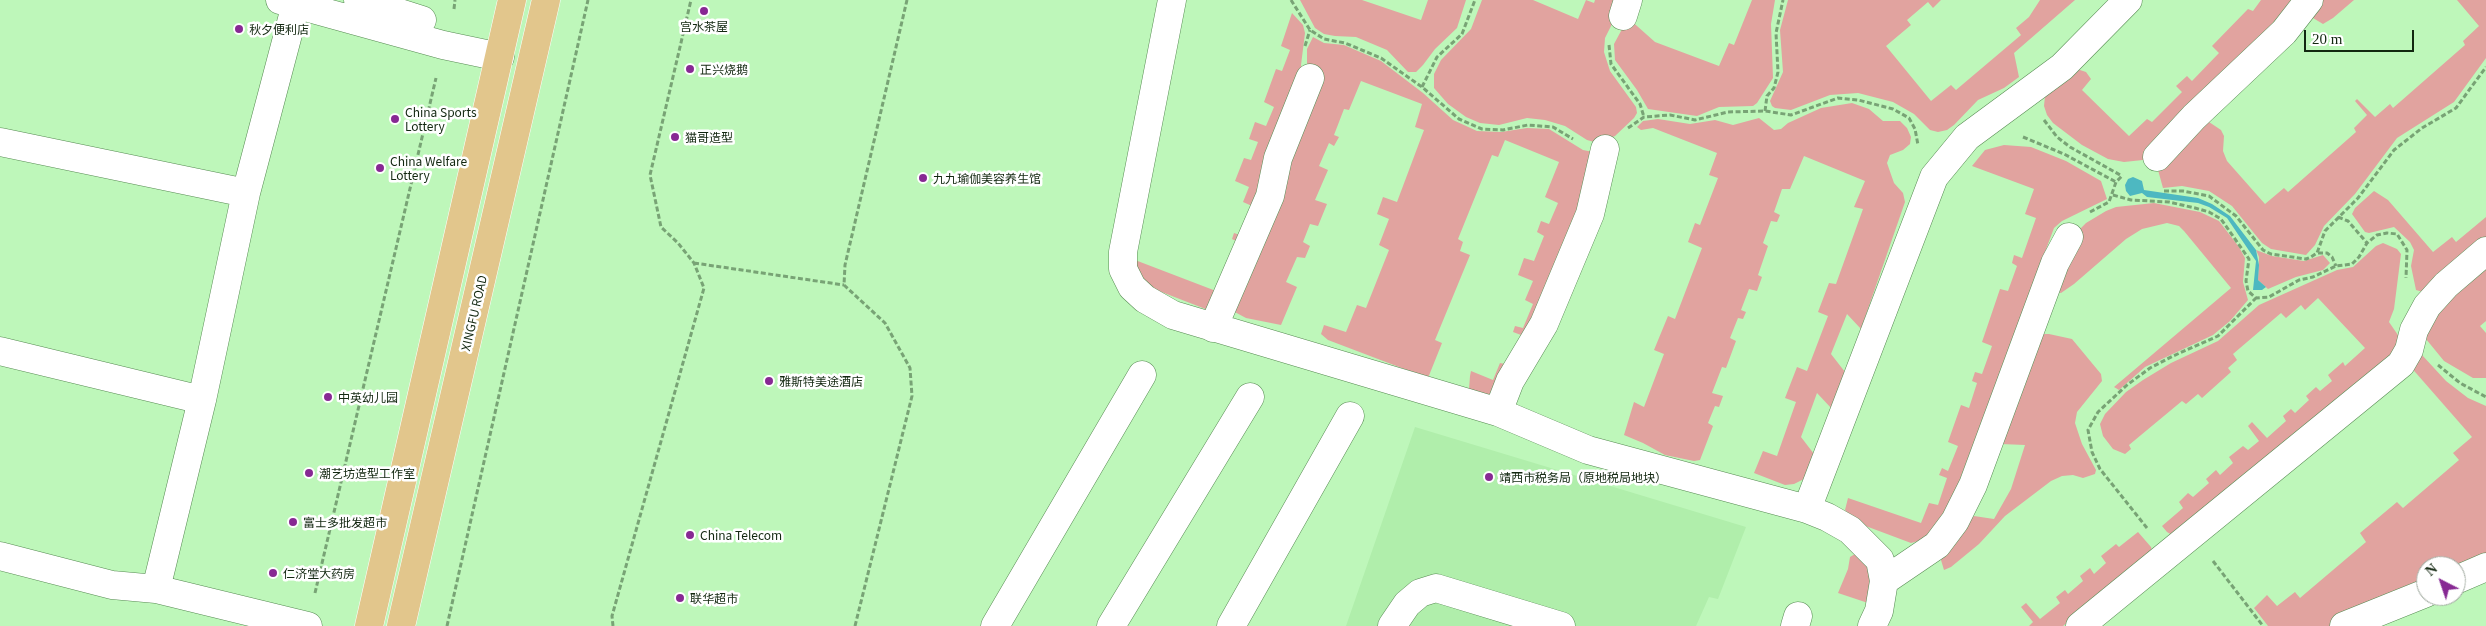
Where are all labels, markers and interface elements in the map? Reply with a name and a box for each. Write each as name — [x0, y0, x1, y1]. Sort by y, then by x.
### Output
marker: 宫水茶屋 — [698, 5, 710, 17]
place label: 宫水茶屋 — [680, 19, 728, 33]
scale bar — [2306, 20, 2416, 52]
place label: 秋夕便利店 — [249, 22, 309, 36]
marker: 秋夕便利店 — [233, 23, 245, 35]
text: 20 m — [2312, 31, 2342, 47]
place label: 正兴烧鹅 — [700, 62, 748, 76]
marker: 正兴烧鹅 — [684, 63, 696, 75]
place label: China Sports Lottery — [405, 105, 476, 133]
marker: China Sports Lottery — [389, 113, 401, 125]
place label: 猫哥造型 — [685, 130, 733, 144]
marker: 猫哥造型 — [669, 131, 681, 143]
place label: China Welfare Lottery — [390, 154, 467, 182]
marker: China Welfare Lottery — [374, 162, 386, 174]
place label: 九九瑜伽美容养生馆 — [933, 171, 1041, 185]
marker: 九九瑜伽美容养生馆 — [917, 172, 929, 184]
street label: XINGFU ROAD — [458, 274, 490, 352]
place label: 雅斯特美途酒店 — [779, 374, 863, 388]
marker: 雅斯特美途酒店 — [763, 375, 775, 387]
place label: 中英幼儿园 — [338, 390, 398, 404]
marker: 中英幼儿园 — [322, 391, 334, 403]
place label: 潮艺坊造型工作室 — [319, 466, 415, 480]
marker: 潮艺坊造型工作室 — [303, 467, 315, 479]
place label: 靖西市税务局（原地税局地块） — [1499, 470, 1667, 484]
marker: 靖西市税务局（原地税局地块） — [1483, 471, 1495, 483]
place label: 富士多批发超市 — [303, 515, 387, 529]
marker: 富士多批发超市 — [287, 516, 299, 528]
place label: China Telecom — [700, 528, 782, 542]
marker: China Telecom — [684, 529, 696, 541]
north arrow — [2416, 556, 2466, 606]
text: N — [2423, 561, 2440, 579]
place label: 仁济堂大药房 — [283, 566, 355, 580]
marker: 仁济堂大药房 — [267, 567, 279, 579]
place label: 联华超市 — [690, 591, 738, 605]
marker: 联华超市 — [674, 592, 686, 604]

